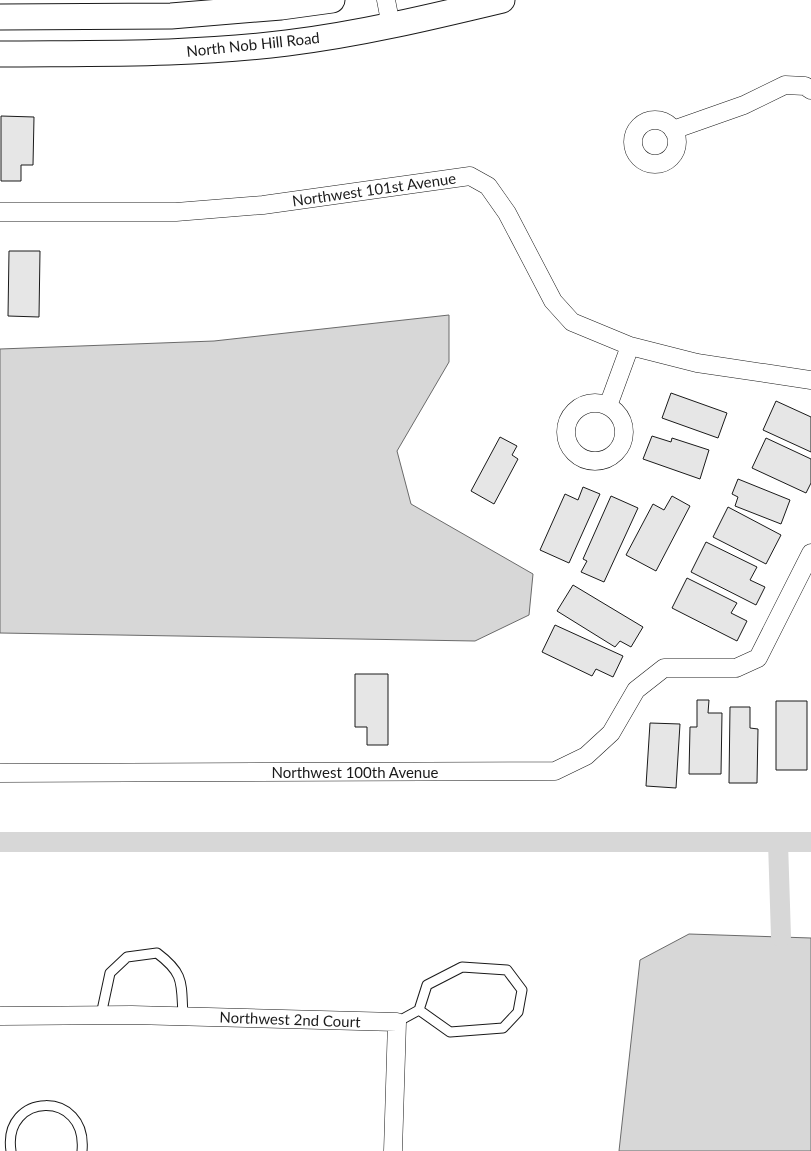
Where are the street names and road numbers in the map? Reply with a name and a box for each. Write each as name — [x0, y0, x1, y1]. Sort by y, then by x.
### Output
street label: North Nob Hill Road — [185, 28, 321, 60]
street label: Northwest 101st Avenue — [291, 169, 457, 209]
street label: Northwest 100th Avenue — [271, 763, 439, 781]
street label: Northwest 2nd Court — [219, 1008, 361, 1030]

